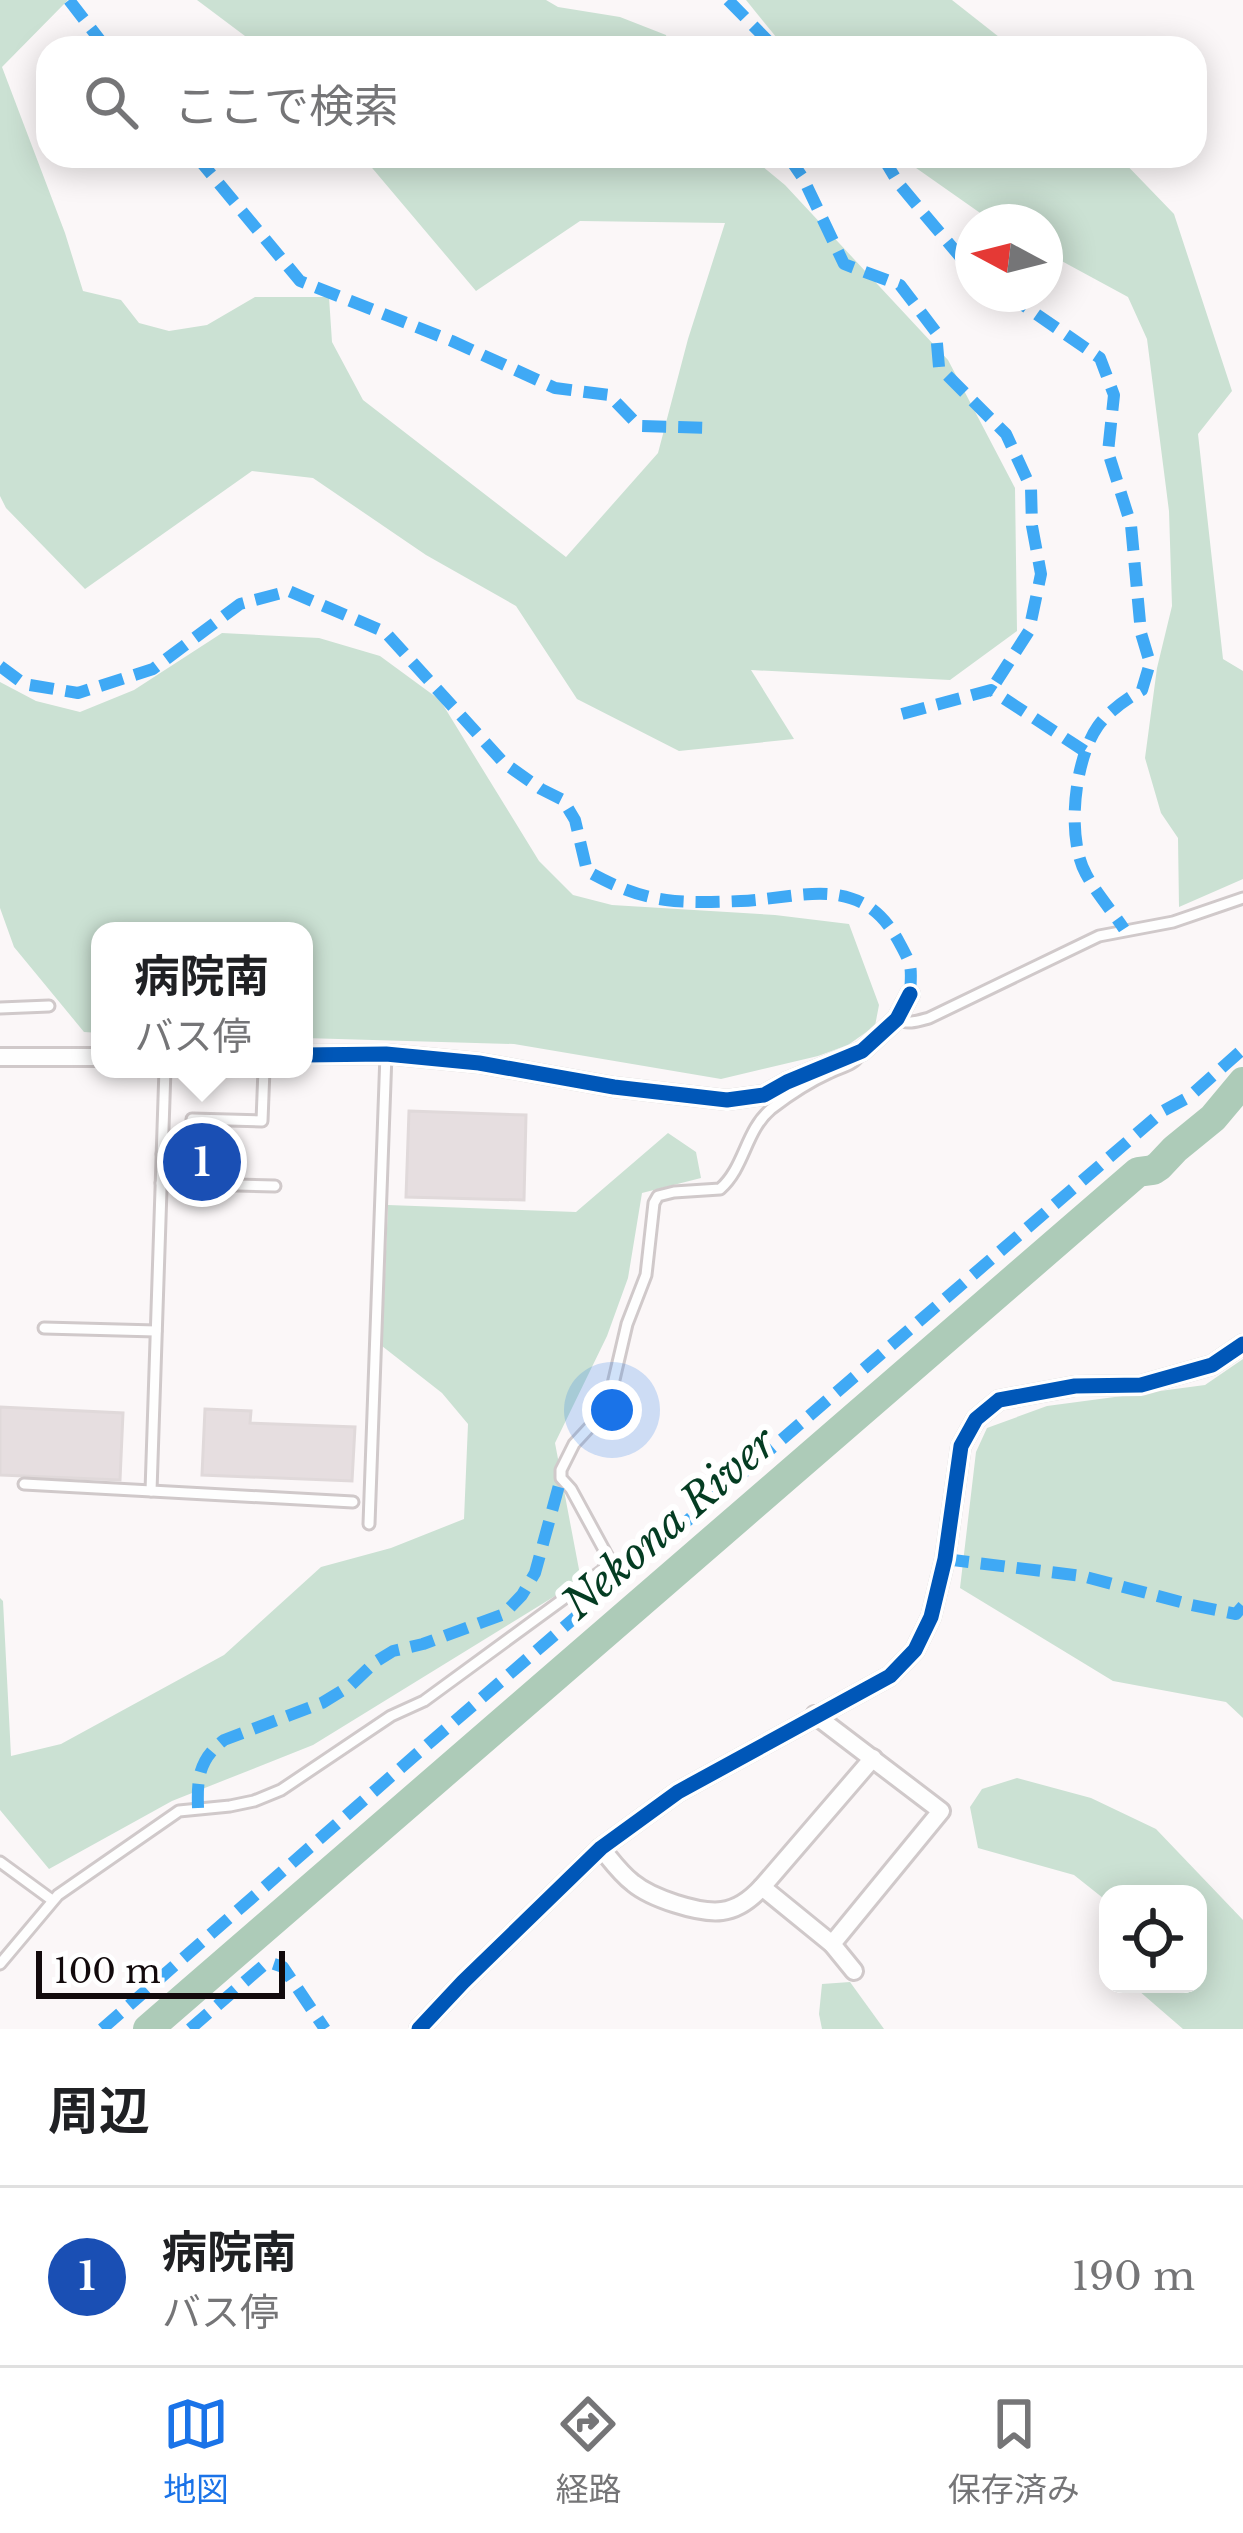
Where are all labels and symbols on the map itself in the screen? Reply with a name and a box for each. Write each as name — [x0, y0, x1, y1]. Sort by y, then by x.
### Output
north arrow — [955, 204, 1063, 312]
pin: 1 — [163, 1117, 241, 1207]
your location — [582, 1380, 642, 1440]
water label: Nekona River — [551, 1415, 787, 1630]
scale bar — [36, 1945, 285, 1998]

